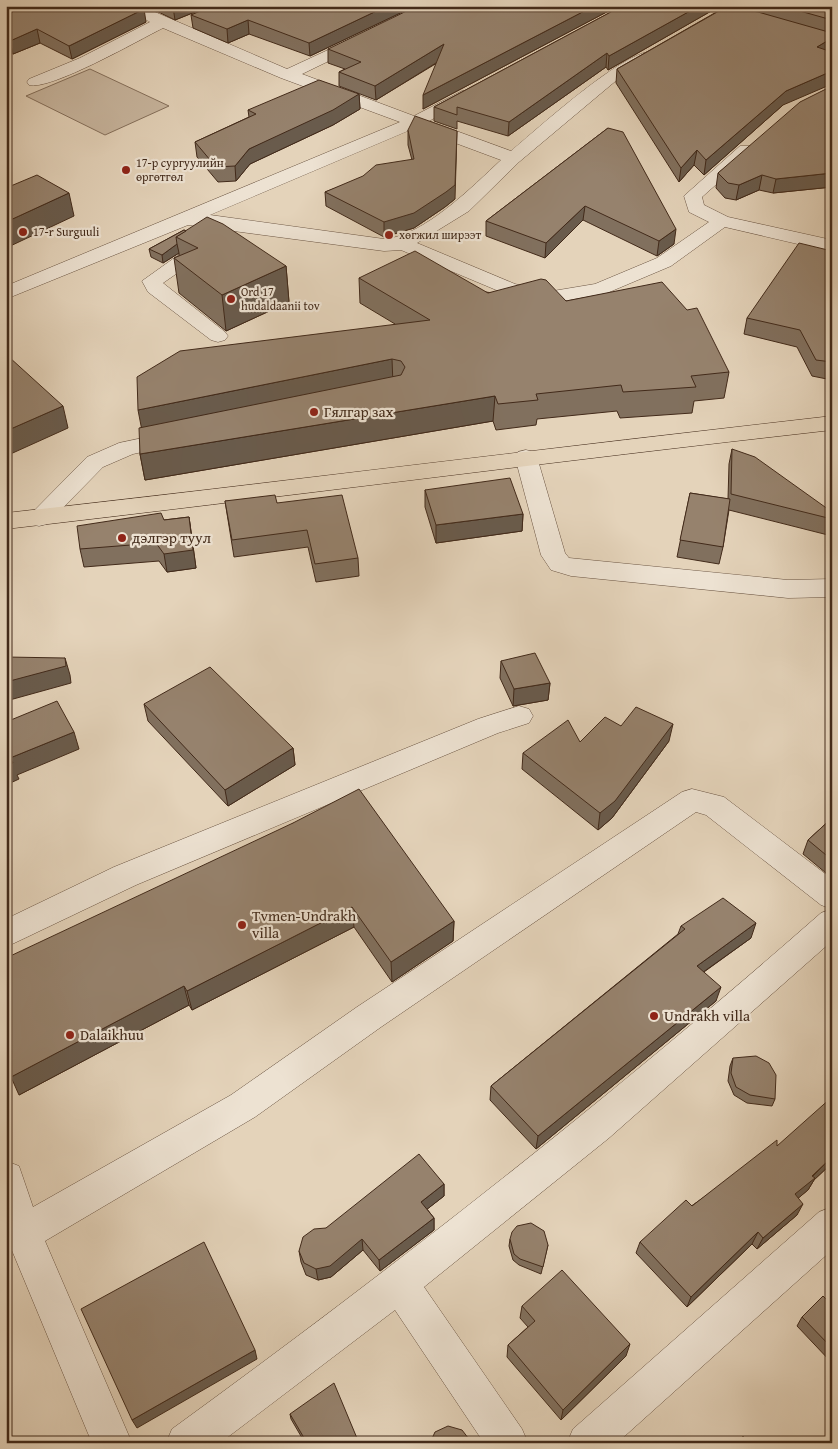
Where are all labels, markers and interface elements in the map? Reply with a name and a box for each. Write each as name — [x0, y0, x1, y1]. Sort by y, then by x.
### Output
place label: 17-р сургуулийн өргөтгөл — [136, 154, 224, 185]
marker: 17-р сургуулийн өргөтгөл — [120, 164, 132, 176]
place label: 17-r Surguuli — [33, 223, 100, 240]
marker: 17-r Surguuli — [17, 226, 29, 238]
place label: хөгжил ширээт — [399, 226, 481, 243]
marker: хөгжил ширээт — [383, 229, 395, 241]
place label: Ord 17 hudaldaanii tov — [241, 283, 320, 314]
marker: Ord 17 hudaldaanii tov — [225, 293, 237, 305]
place label: Гялгар зах — [324, 401, 394, 422]
marker: Гялгар зах — [308, 406, 320, 418]
place label: дэлгэр туул — [132, 527, 211, 548]
marker: дэлгэр туул — [116, 532, 128, 544]
place label: Tvmen-Undrakh villa — [252, 905, 357, 943]
marker: Tvmen-Undrakh villa — [236, 919, 248, 931]
place label: Undrakh villa — [664, 1005, 750, 1026]
marker: Undrakh villa — [648, 1010, 660, 1022]
place label: Dalaikhuu — [80, 1024, 145, 1045]
marker: Dalaikhuu — [64, 1029, 76, 1041]

